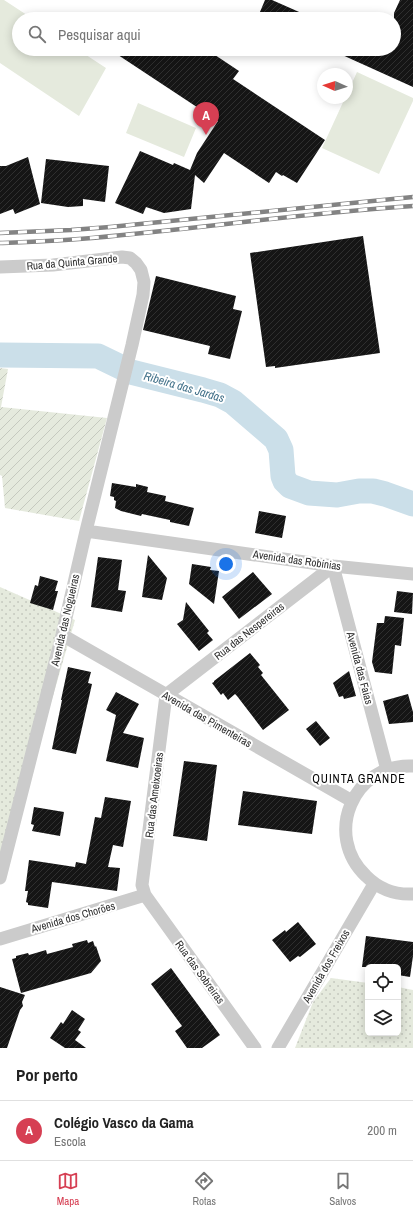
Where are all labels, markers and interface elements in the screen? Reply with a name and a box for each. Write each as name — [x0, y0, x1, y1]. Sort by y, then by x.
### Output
search box — [12, 12, 401, 56]
icon: search — [26, 23, 48, 45]
text: Pesquisar aqui — [58, 24, 141, 45]
north arrow — [317, 68, 353, 104]
pin: A — [193, 102, 219, 135]
street label: Rua da Quinta Grande — [26, 251, 118, 273]
water label: Ribeira das Jardas — [142, 368, 226, 406]
street label: Avenida das Robínias — [251, 547, 342, 573]
your location — [216, 554, 236, 574]
street label: Avenida das Nogueiras — [47, 572, 83, 668]
street label: Rua das Nespereiras — [211, 599, 287, 663]
street label: Avenida das Faias — [343, 629, 377, 706]
street label: Avenida das Pimenteiras — [159, 687, 255, 751]
street label: Rua das Ameixoeiras — [142, 751, 166, 839]
district label: QUINTA GRANDE — [312, 771, 406, 787]
street label: Avenida dos Chorões — [28, 898, 117, 936]
street label: Avenida dos Freixos — [299, 926, 353, 1006]
street label: Rua das Sobreiras — [172, 937, 228, 1007]
map controls — [365, 964, 401, 1036]
button: locate — [365, 964, 401, 1000]
button: layers — [365, 1000, 401, 1036]
text: Por perto — [16, 1063, 78, 1086]
text: Colégio Vasco da Gama — [54, 1112, 193, 1133]
text: A — [25, 1122, 33, 1139]
text: 200 m — [367, 1122, 397, 1139]
text: Escola — [54, 1133, 86, 1150]
tab: Mapa — [57, 1170, 79, 1208]
tab: Rotas — [192, 1170, 216, 1208]
tab: Salvos — [329, 1170, 356, 1208]

